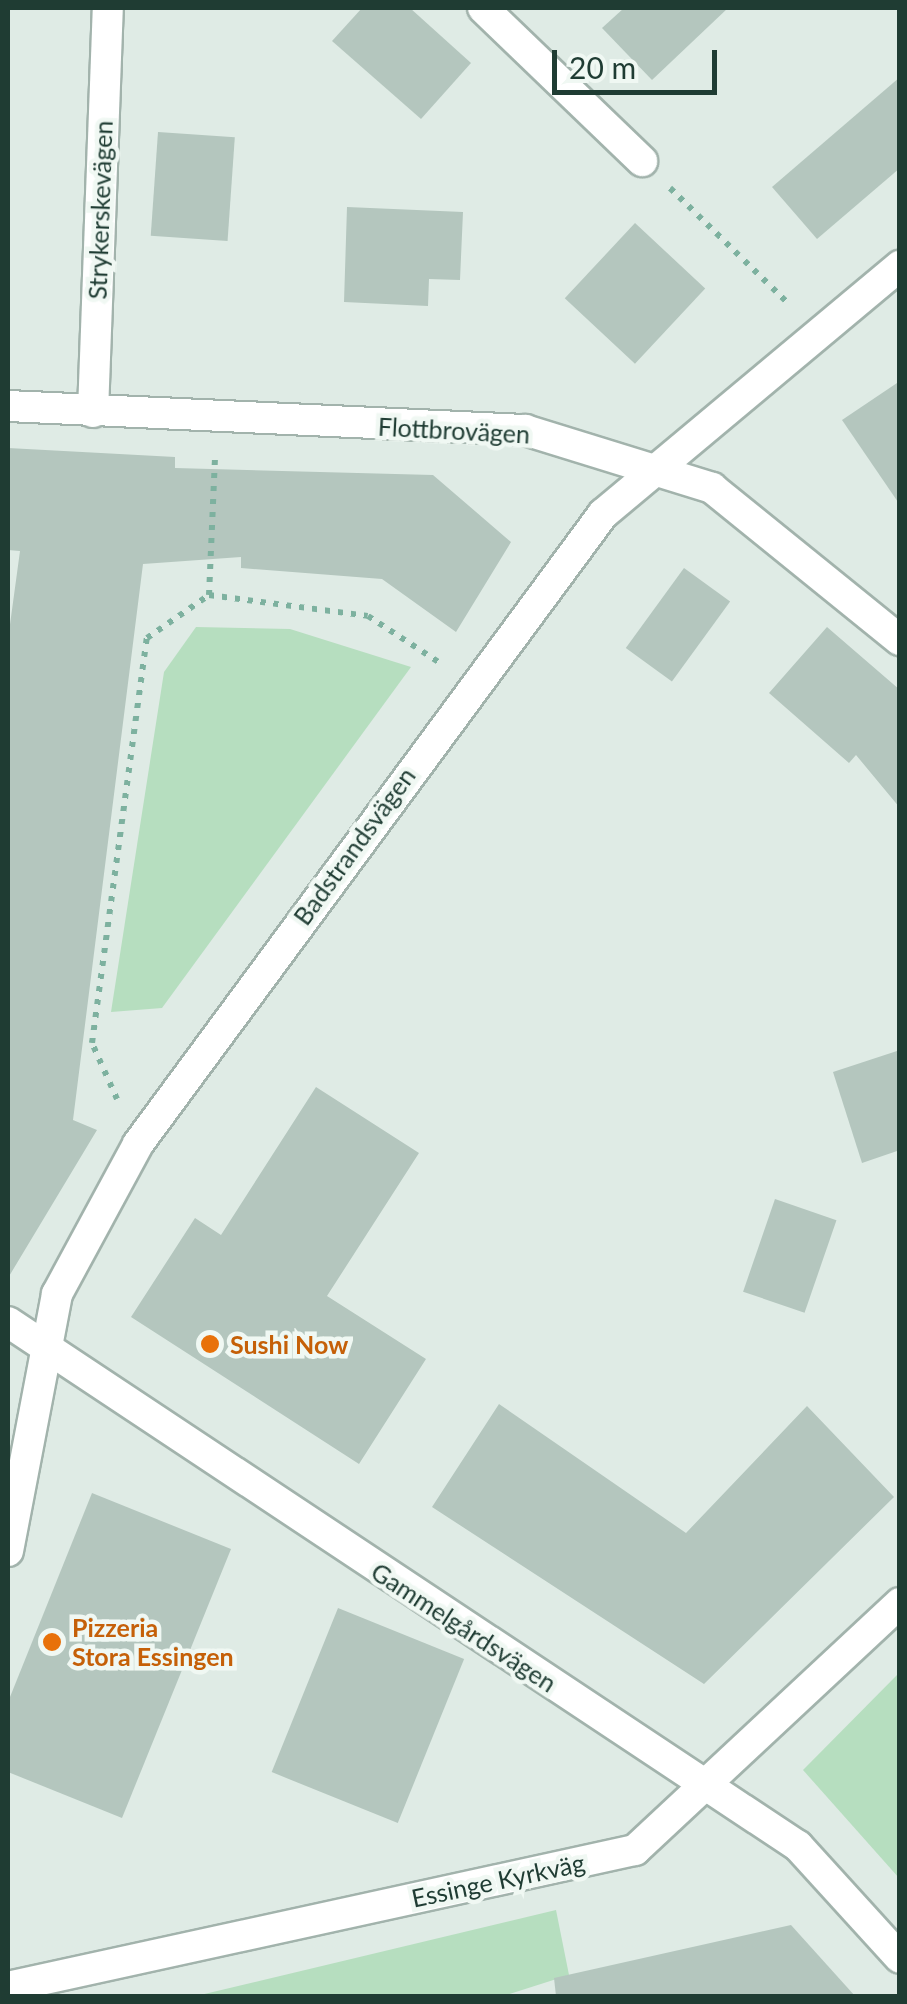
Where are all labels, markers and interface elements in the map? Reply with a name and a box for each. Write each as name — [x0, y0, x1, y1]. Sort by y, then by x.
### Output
scale bar — [557, 30, 722, 92]
text: 20 m — [569, 49, 636, 85]
street label: Strykerskevägen — [82, 120, 118, 300]
street label: Flottbrovägen — [377, 411, 531, 449]
street label: Badstrandsvägen — [287, 762, 421, 930]
place label: Sushi Now — [230, 1329, 348, 1359]
marker: Sushi Now — [199, 1333, 221, 1355]
street label: Gammelgårdsvägen — [366, 1556, 562, 1698]
place label: Pizzeria Stora Essingen — [72, 1613, 234, 1672]
marker: Pizzeria Stora Essingen — [41, 1631, 63, 1653]
street label: Essinge Kyrkväg — [409, 1847, 587, 1913]

